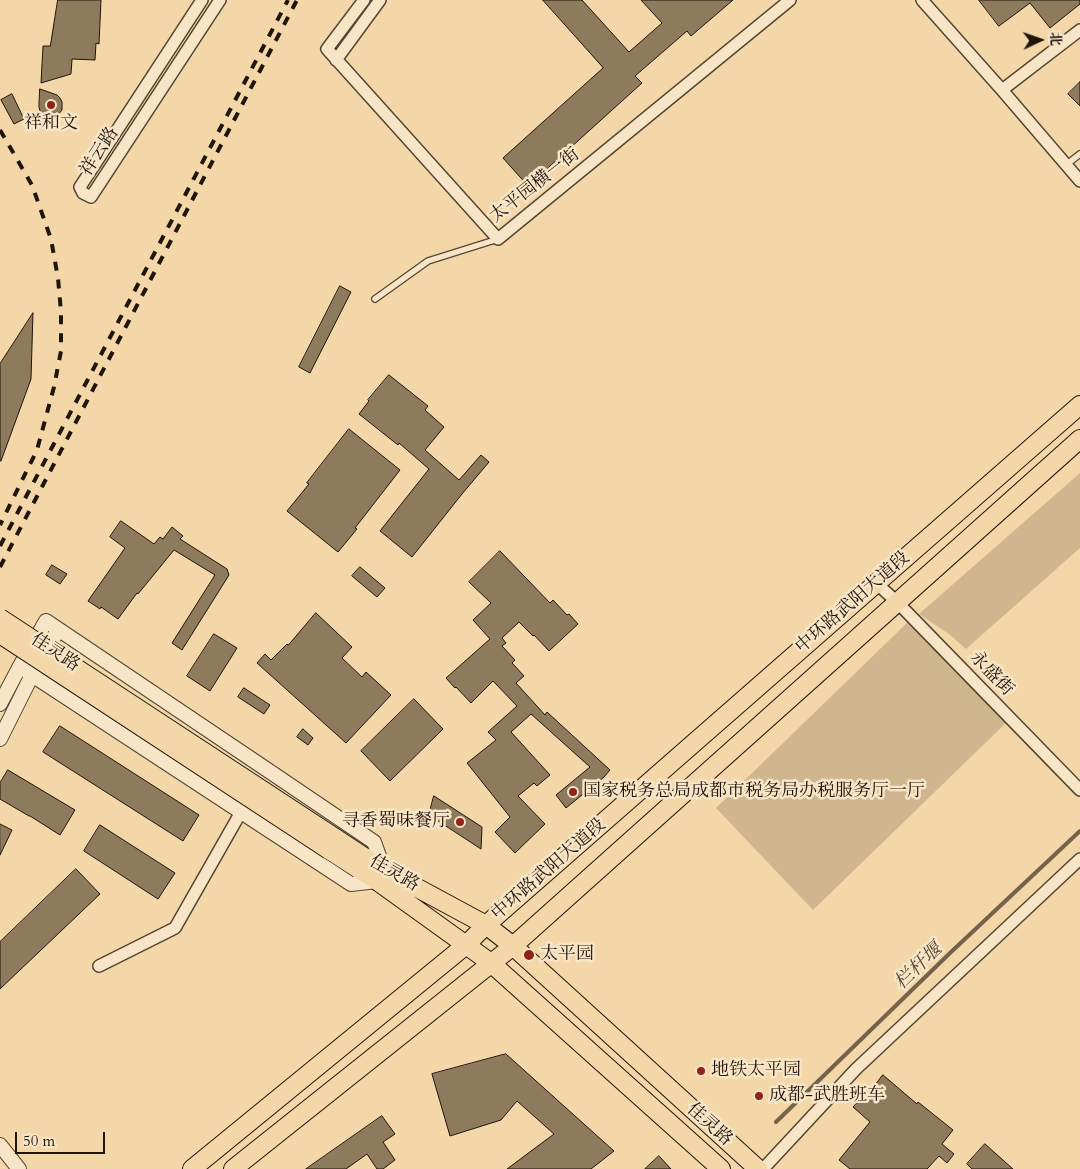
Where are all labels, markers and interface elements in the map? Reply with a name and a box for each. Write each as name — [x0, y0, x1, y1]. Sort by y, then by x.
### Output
north arrow — [1015, 15, 1065, 65]
text: 北 — [1046, 32, 1065, 47]
marker: 祥和文 — [45, 99, 57, 111]
place label: 祥和文 — [24, 113, 78, 135]
street label: 祥云路 — [76, 123, 124, 181]
street label: 太平园横一街 — [486, 144, 584, 228]
street label: 中环路武阳大道段 — [792, 548, 914, 658]
street label: 佳灵路 — [26, 629, 84, 677]
street label: 永盛街 — [964, 647, 1018, 701]
place label: 国家税务总局成都市税务局办税服务厅一厅 — [583, 781, 925, 803]
marker: 国家税务总局成都市税务局办税服务厅一厅 — [567, 786, 579, 798]
place label: 寻香蜀味餐厅 — [342, 811, 450, 833]
street label: 中环路武阳大道段 — [488, 815, 610, 925]
marker: 寻香蜀味餐厅 — [454, 816, 466, 828]
street label: 佳灵路 — [365, 851, 423, 897]
water label: 栏杆堰 — [891, 939, 947, 995]
place label: 太平园 — [540, 944, 594, 966]
marker: 太平园 — [522, 948, 536, 962]
place label: 地铁太平园 — [711, 1060, 801, 1082]
marker: 地铁太平园 — [695, 1065, 707, 1077]
place label: 成都-武胜班车 — [769, 1085, 885, 1107]
marker: 成都-武胜班车 — [753, 1090, 765, 1102]
street label: 佳灵路 — [682, 1099, 736, 1151]
scale bar — [18, 1122, 108, 1154]
text: 50 m — [23, 1131, 55, 1151]

